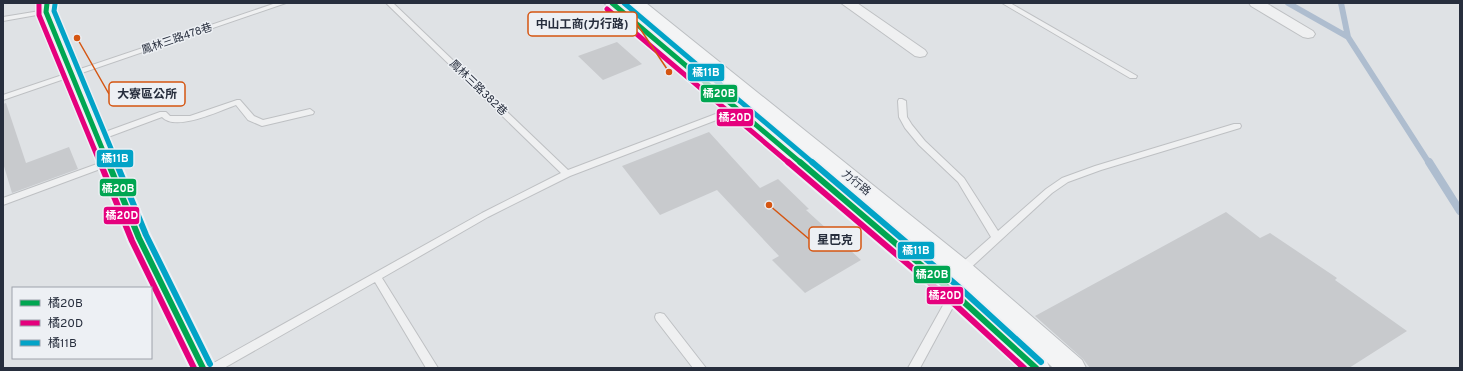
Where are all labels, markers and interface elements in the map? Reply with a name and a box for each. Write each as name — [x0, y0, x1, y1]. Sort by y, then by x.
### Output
callout: 中山工商(力行路) — [528, 12, 637, 36]
text: 中山工商(力行路) — [536, 17, 628, 33]
street label: 鳳林三路478巷 — [140, 20, 214, 58]
street label: 鳳林三路382巷 — [446, 57, 510, 119]
line badge: 橘11B — [687, 63, 725, 82]
text: 橘11B — [692, 66, 720, 80]
callout: 大寮區公所 — [109, 82, 185, 106]
line badge: 橘20B — [700, 84, 738, 103]
text: 大寮區公所 — [117, 87, 177, 103]
text: 橘20B — [703, 87, 735, 101]
line badge: 橘20D — [716, 108, 754, 127]
text: 橘20D — [719, 111, 752, 125]
line badge: 橘11B — [96, 149, 134, 168]
text: 橘11B — [101, 152, 129, 166]
street label: 力行路 — [839, 167, 873, 199]
line badge: 橘20B — [99, 178, 137, 197]
text: 橘20B — [102, 182, 134, 196]
line badge: 橘20D — [103, 206, 140, 225]
text: 橘20D — [106, 209, 139, 223]
callout: 星巴克 — [809, 227, 861, 251]
text: 星巴克 — [817, 233, 853, 249]
line badge: 橘11B — [897, 241, 935, 260]
text: 橘11B — [902, 244, 930, 258]
line badge: 橘20B — [913, 265, 951, 284]
text: 橘20B — [916, 268, 948, 282]
line badge: 橘20D — [926, 286, 964, 305]
legend — [12, 287, 152, 359]
text: 橘20D — [929, 289, 962, 303]
text: 橘20B — [48, 296, 83, 312]
text: 橘20D — [48, 316, 83, 332]
text: 橘11B — [48, 336, 77, 352]

